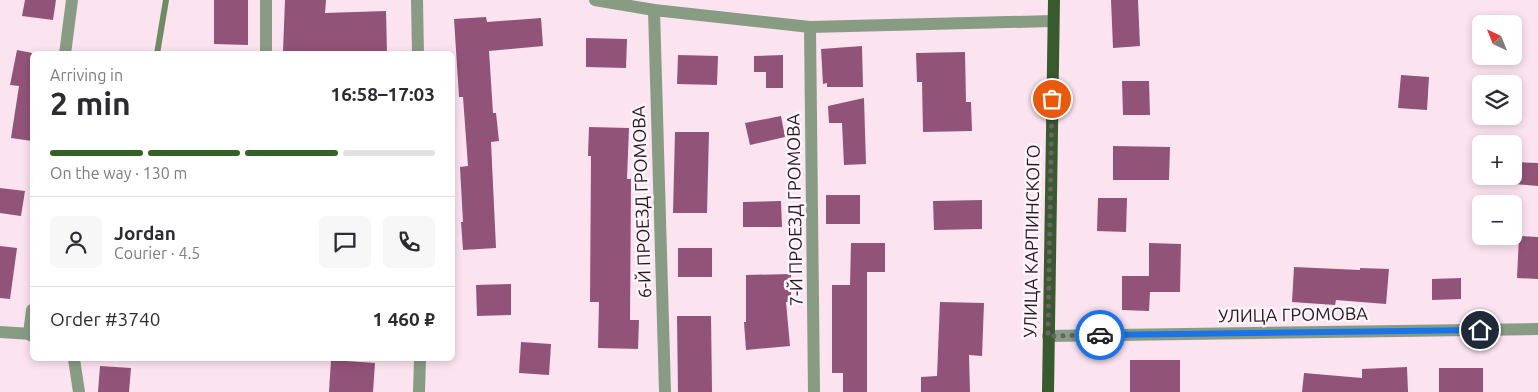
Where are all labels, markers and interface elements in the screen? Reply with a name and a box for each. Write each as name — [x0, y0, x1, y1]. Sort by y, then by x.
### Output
north arrow — [1472, 15, 1522, 65]
map controls — [1472, 15, 1522, 245]
text: Arriving in — [50, 66, 123, 84]
button: layers — [1472, 75, 1522, 125]
pin — [1031, 78, 1073, 120]
text: 16:58–17:03 — [330, 83, 435, 105]
text: 2 min — [50, 85, 131, 121]
icon: bag — [1038, 85, 1066, 113]
street label: 6-Й ПРОЕЗД ГРОМОВА — [628, 105, 654, 299]
street label: 7-Й ПРОЕЗД ГРОМОВА — [782, 113, 806, 307]
button: + — [1472, 135, 1522, 185]
street label: УЛИЦА КАРПИНСКОГО — [1019, 144, 1043, 338]
text: On the way · 130 m — [50, 164, 187, 182]
button: − — [1472, 195, 1522, 245]
button: person — [50, 216, 102, 268]
button: chat — [319, 216, 371, 268]
button: phone — [383, 216, 435, 268]
text: Jordan — [114, 222, 176, 244]
text: Courier · 4.5 — [114, 244, 200, 262]
street label: УЛИЦА ГРОМОВА — [1218, 303, 1368, 325]
text: Order #3740 — [50, 308, 160, 330]
text: 1 460 ₽ — [372, 308, 435, 330]
pin — [1459, 309, 1501, 351]
courier — [1075, 310, 1125, 360]
icon: home — [1466, 316, 1494, 344]
icon: car — [1086, 321, 1114, 349]

